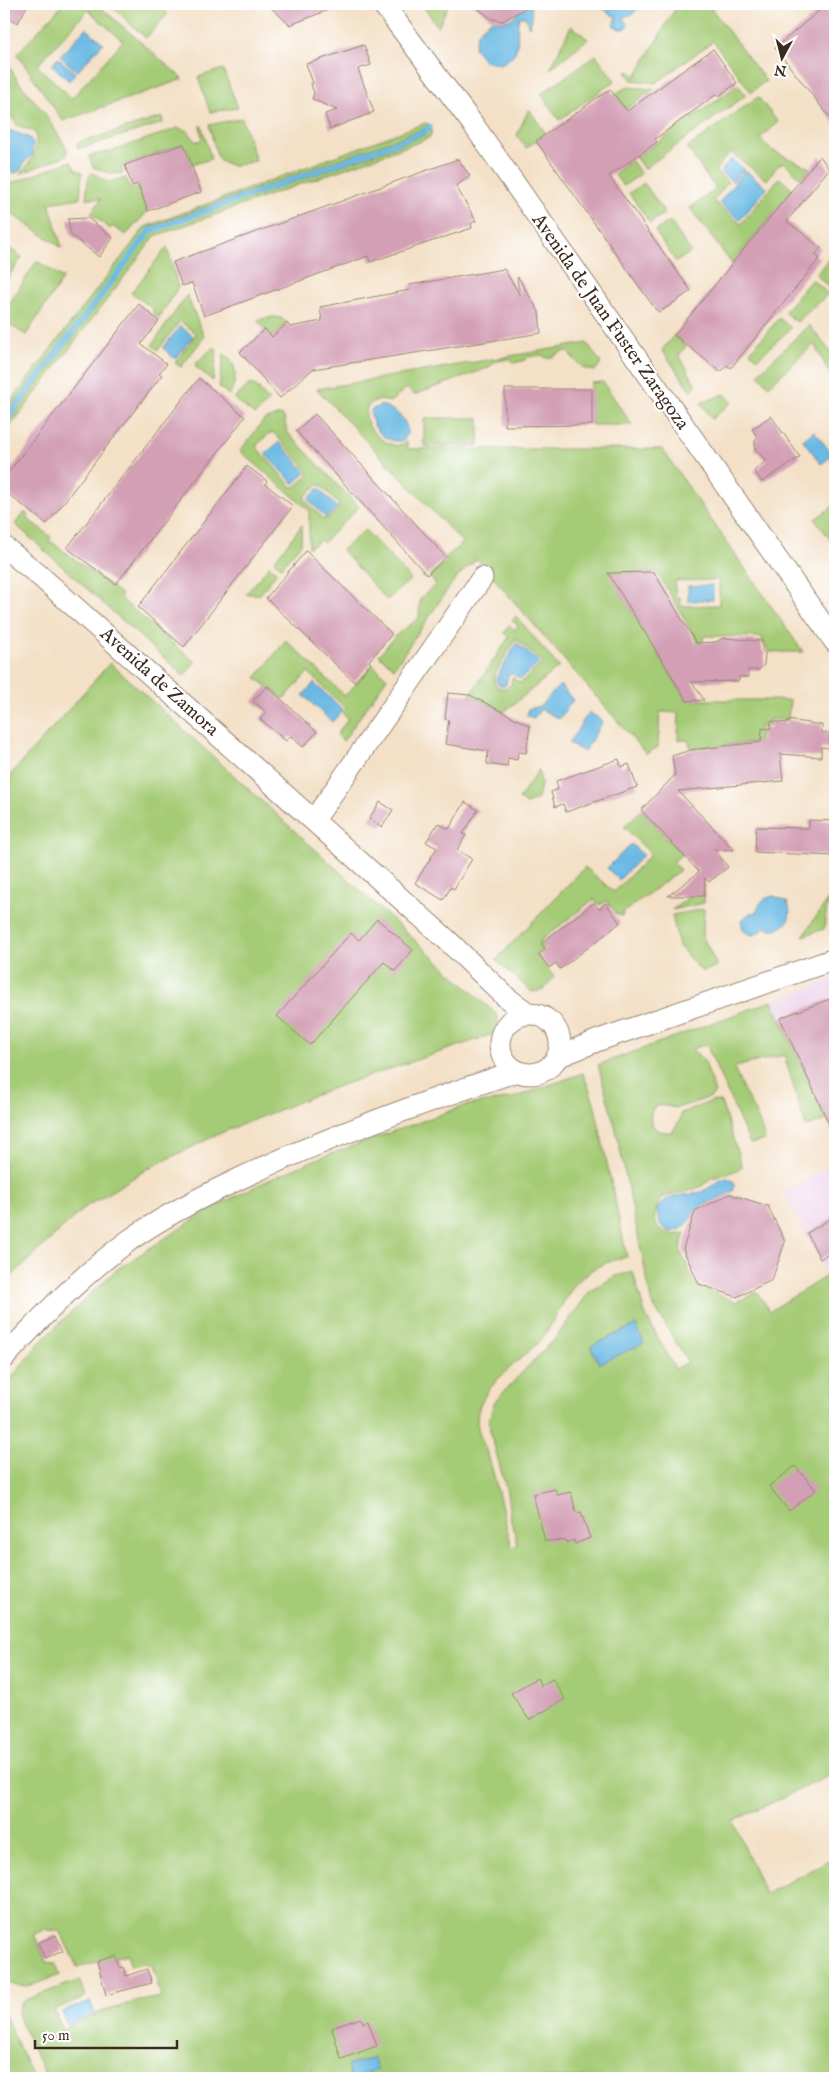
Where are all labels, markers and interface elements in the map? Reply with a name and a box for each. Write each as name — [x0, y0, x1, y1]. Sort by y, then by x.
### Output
north arrow — [756, 32, 806, 82]
text: N — [773, 60, 789, 80]
street label: Avenida de Juan Fuster Zaragoza — [525, 208, 694, 436]
street label: Avenida de Zamora — [94, 622, 224, 742]
scale bar — [35, 2017, 178, 2049]
text: 50 m — [42, 2026, 70, 2045]

